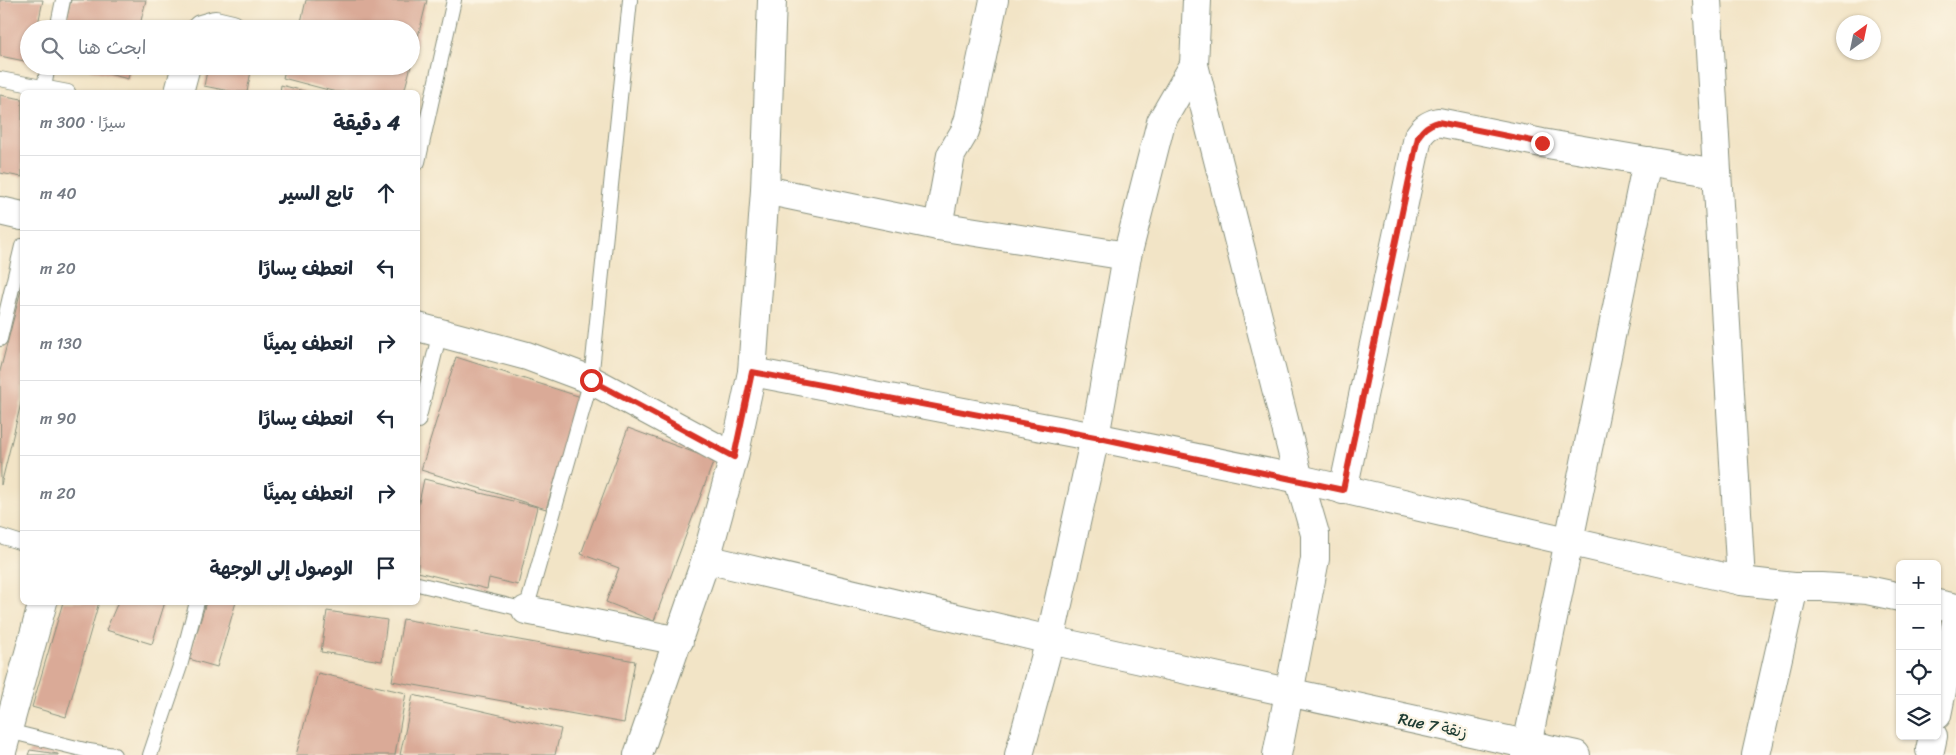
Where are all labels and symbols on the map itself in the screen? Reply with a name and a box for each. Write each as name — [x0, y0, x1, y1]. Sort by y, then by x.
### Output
north arrow — [1836, 15, 1881, 60]
route end — [1531, 132, 1554, 155]
route start — [580, 369, 603, 392]
street label: Rue 7 زنقة — [1396, 704, 1470, 747]

